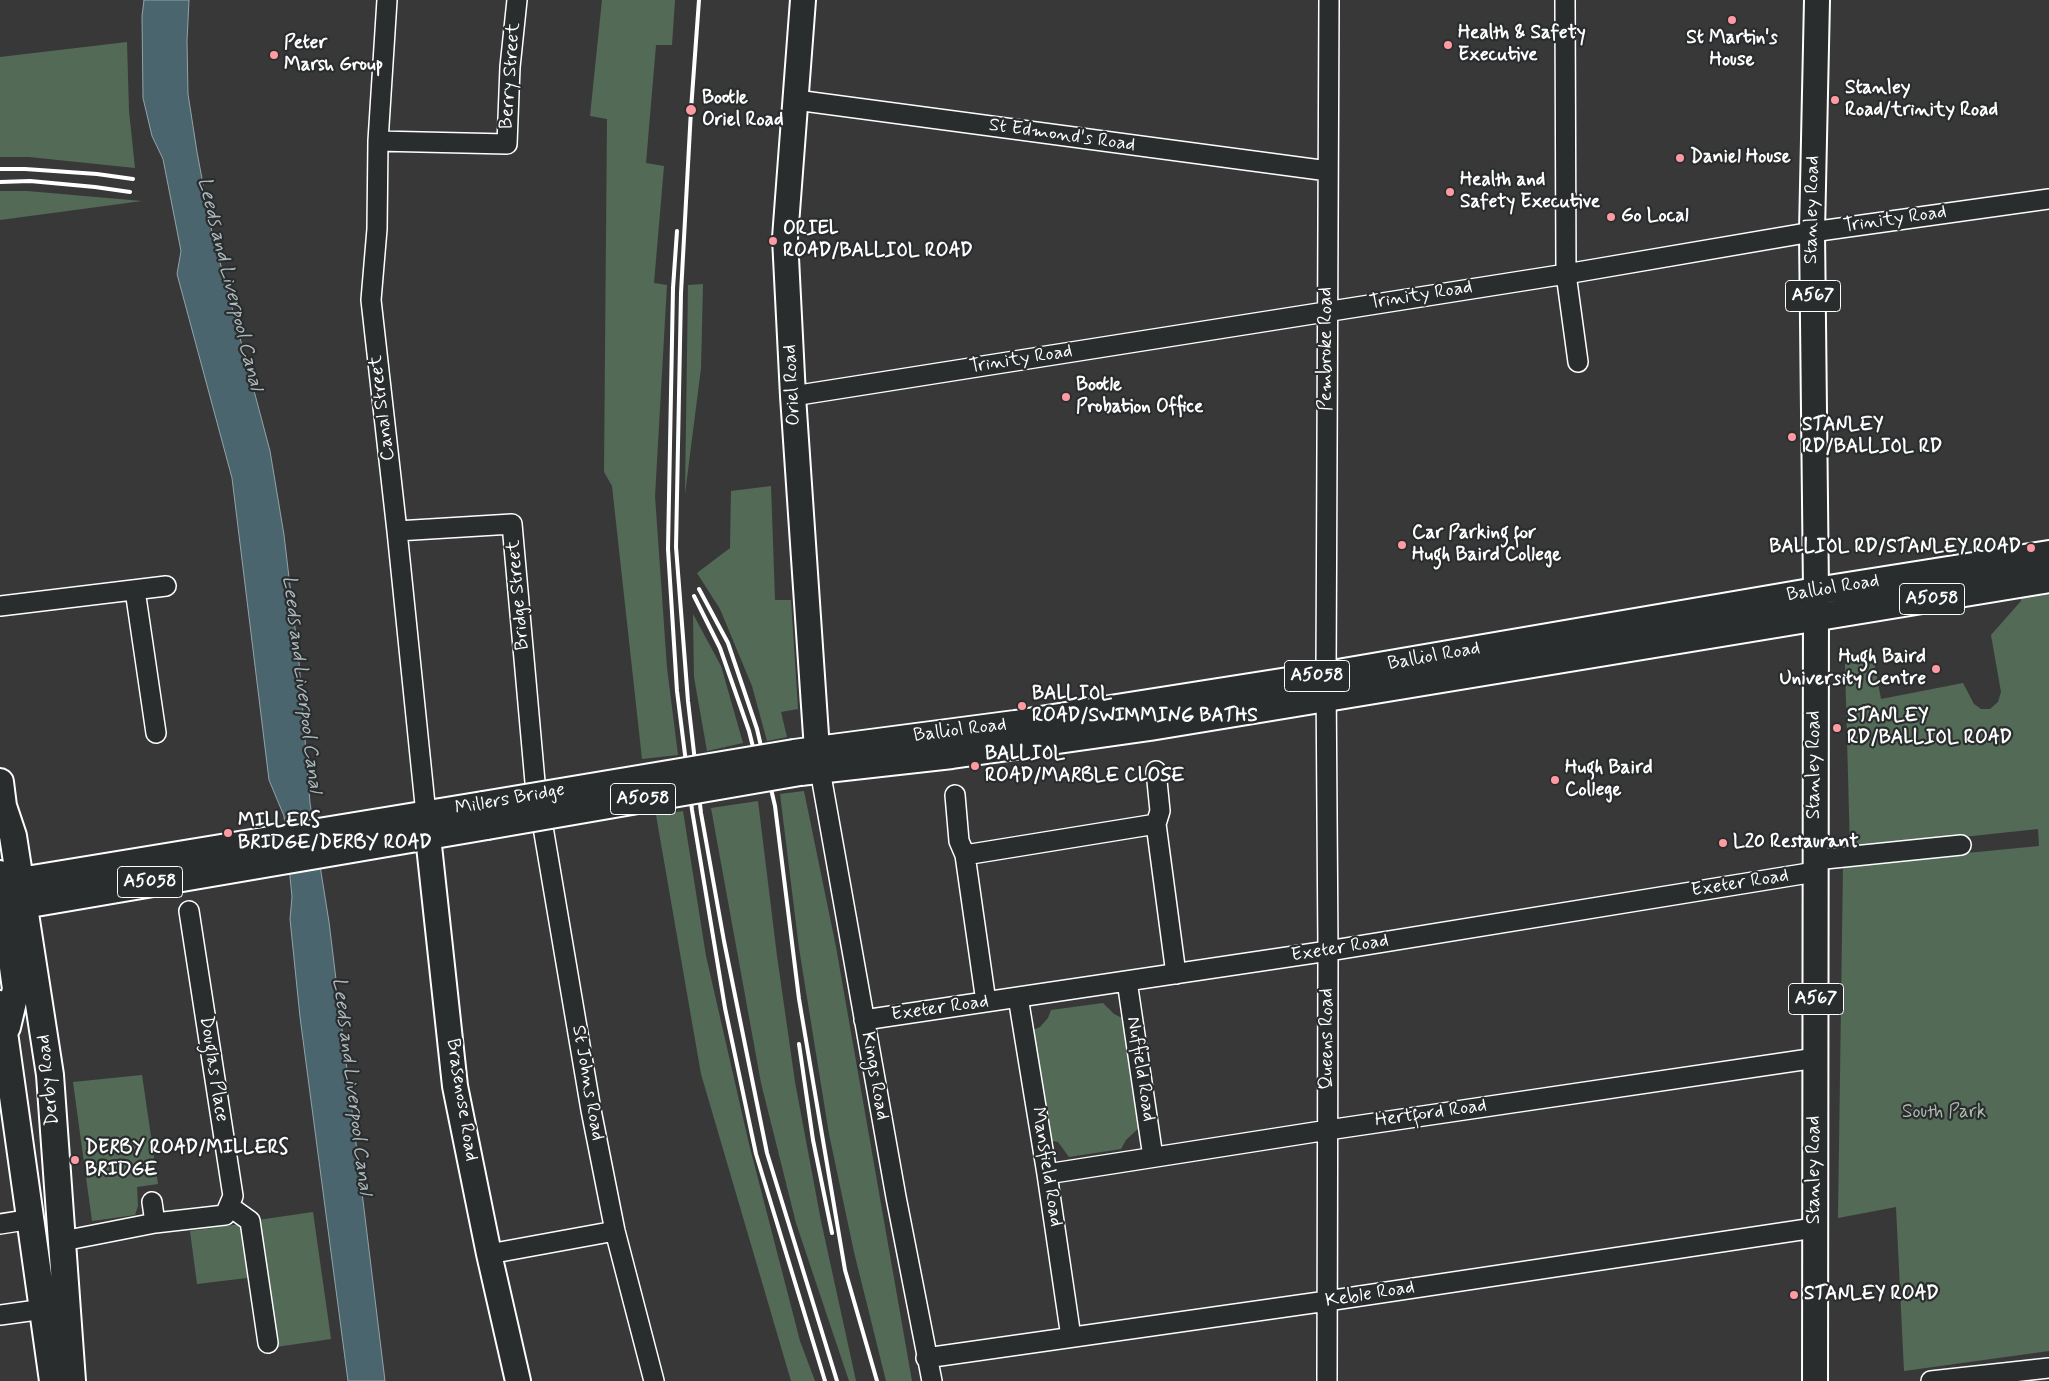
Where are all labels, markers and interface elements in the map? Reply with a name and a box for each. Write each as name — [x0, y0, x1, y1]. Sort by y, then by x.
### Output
marker: St Martin's House — [1726, 14, 1738, 26]
street label: Berry Street — [496, 22, 526, 130]
place label: Health & Safety Executive — [1458, 23, 1586, 67]
place label: St Martin's House — [1686, 28, 1778, 72]
place label: Peter Marsh Group — [284, 33, 383, 77]
marker: Health & Safety Executive — [1442, 39, 1454, 51]
marker: Peter Marsh Group — [268, 49, 280, 61]
place label: Stanley Road/trinity Road — [1845, 78, 1998, 122]
place label: Bootle Oriel Road — [702, 88, 783, 132]
marker: Stanley Road/trinity Road — [1829, 94, 1841, 106]
marker: Bootle Oriel Road — [684, 103, 698, 117]
street label: St Edmond's Road — [987, 114, 1137, 158]
place label: Daniel House — [1690, 147, 1791, 169]
marker: Daniel House — [1674, 152, 1686, 164]
street label: Stanley Road — [1801, 155, 1825, 265]
place label: Health and Safety Executive — [1460, 170, 1600, 214]
water label: Leeds and Liverpool Canal — [191, 175, 267, 393]
marker: Health and Safety Executive — [1444, 186, 1456, 198]
street label: Trinity Road — [1842, 201, 1948, 239]
place label: Go Local — [1621, 206, 1688, 228]
marker: Go Local — [1605, 211, 1617, 223]
place label: ORIEL ROAD/BALLIOL ROAD — [783, 219, 973, 263]
marker: ORIEL ROAD/BALLIOL ROAD — [767, 235, 779, 247]
street label: Trinity Road — [1368, 277, 1474, 315]
road number: A567 — [1786, 280, 1840, 312]
street label: Pembroke Road — [1316, 287, 1338, 411]
street label: Trinity Road — [968, 341, 1074, 379]
street label: Oriel Road — [779, 344, 807, 426]
street label: Canal Street — [365, 354, 401, 462]
place label: Bootle Probation Office — [1076, 375, 1203, 419]
marker: Bootle Probation Office — [1060, 391, 1072, 403]
place label: STANLEY RD/BALLIOL RD — [1802, 415, 1942, 459]
marker: STANLEY RD/BALLIOL RD — [1786, 431, 1798, 443]
place label: Car Parking for Hugh Baird College — [1412, 523, 1561, 567]
place label: BALLIOL RD/STANLEY ROAD — [1769, 537, 2021, 559]
street label: Bridge Street — [503, 539, 535, 651]
marker: Car Parking for Hugh Baird College — [1396, 539, 1408, 551]
marker: BALLIOL RD/STANLEY ROAD — [2025, 542, 2037, 554]
street label: Balliol Road — [1785, 570, 1881, 608]
water label: Leeds and Liverpool Canal — [276, 574, 326, 794]
road number: A5058 — [1900, 584, 1964, 614]
street label: Balliol Road — [1386, 638, 1482, 676]
place label: Hugh Baird University Centre — [1779, 647, 1926, 691]
road number: A5058 — [1284, 660, 1350, 691]
marker: Hugh Baird University Centre — [1930, 663, 1942, 675]
place label: BALLIOL ROAD/SWIMMING BATHS — [1032, 684, 1258, 728]
marker: BALLIOL ROAD/SWIMMING BATHS — [1016, 700, 1028, 712]
place label: STANLEY RD/BALLIOL ROAD — [1847, 706, 2012, 750]
street label: Stanley Road — [1804, 711, 1826, 819]
street label: Balliol Road — [912, 714, 1008, 748]
marker: STANLEY RD/BALLIOL ROAD — [1831, 722, 1843, 734]
place label: BALLIOL ROAD/MARBLE CLOSE — [985, 744, 1185, 788]
place label: Hugh Baird College — [1565, 758, 1653, 802]
marker: BALLIOL ROAD/MARBLE CLOSE — [969, 760, 981, 772]
marker: Hugh Baird College — [1549, 774, 1561, 786]
street label: Millers Bridge — [453, 779, 567, 821]
road number: A5058 — [610, 784, 676, 814]
place label: MILLERS BRIDGE/DERBY ROAD — [238, 811, 432, 855]
marker: MILLERS BRIDGE/DERBY ROAD — [222, 827, 234, 839]
place label: L20 Restaurant — [1733, 832, 1858, 854]
marker: L20 Restaurant — [1717, 837, 1729, 849]
street label: Exeter Road — [1690, 865, 1790, 903]
road number: A5058 — [118, 866, 182, 898]
street label: Exeter Road — [1290, 930, 1390, 968]
water label: Leeds and Liverpool Canal — [326, 976, 376, 1196]
road number: A567 — [1788, 984, 1844, 1014]
street label: Queens Road — [1317, 988, 1339, 1090]
street label: Exeter Road — [890, 991, 990, 1027]
street label: Douglas Place — [193, 1014, 233, 1124]
street label: Nuffield Road — [1120, 1015, 1160, 1123]
street label: St Johns Road — [566, 1023, 608, 1143]
street label: Kings Road — [855, 1030, 893, 1122]
street label: Derby Road — [33, 1033, 65, 1127]
street label: Brasenose Road — [440, 1037, 482, 1163]
street label: Hertford Road — [1374, 1095, 1488, 1133]
park label: South Park — [1902, 1102, 1986, 1124]
street label: Mansfield Road — [1025, 1106, 1067, 1228]
street label: Stanley Road — [1804, 1116, 1826, 1224]
place label: DERBY ROAD/MILLERS BRIDGE — [85, 1138, 289, 1182]
marker: DERBY ROAD/MILLERS BRIDGE — [69, 1154, 81, 1166]
street label: Keble Road — [1324, 1277, 1416, 1313]
place label: STANLEY ROAD — [1804, 1284, 1939, 1306]
marker: STANLEY ROAD — [1788, 1289, 1800, 1301]

